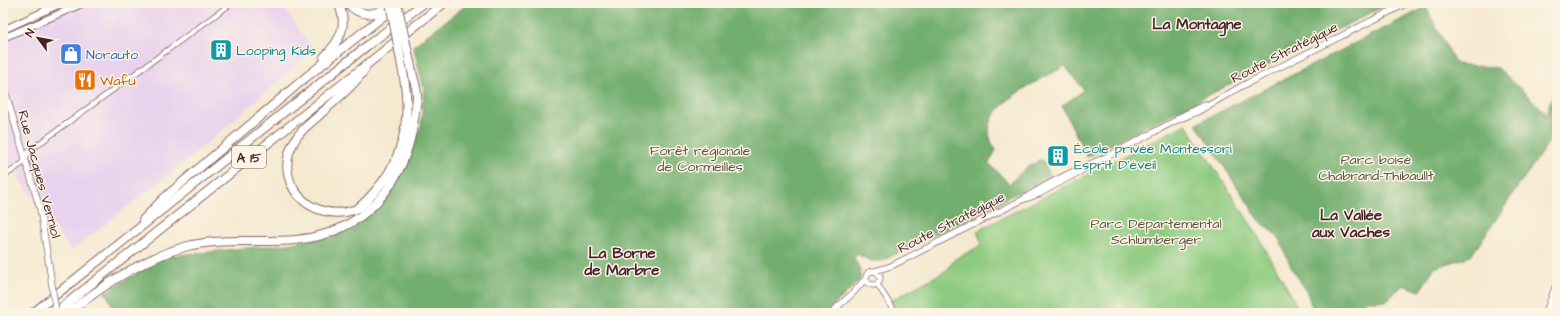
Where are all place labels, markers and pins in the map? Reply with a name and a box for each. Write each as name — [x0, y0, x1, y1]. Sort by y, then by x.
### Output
building icon: Looping Kids — [208, 37, 234, 63]
shop icon: Norauto — [58, 41, 84, 67]
place label: Looping Kids — [236, 41, 316, 61]
place label: Norauto — [86, 45, 138, 65]
restaurant icon: Wafu — [72, 67, 98, 93]
place label: Wafu — [100, 71, 136, 91]
place label: École privée Montessori Esprit D'éveil — [1074, 139, 1232, 175]
building icon: École privée Montessori Esprit D'éveil — [1045, 143, 1071, 169]

